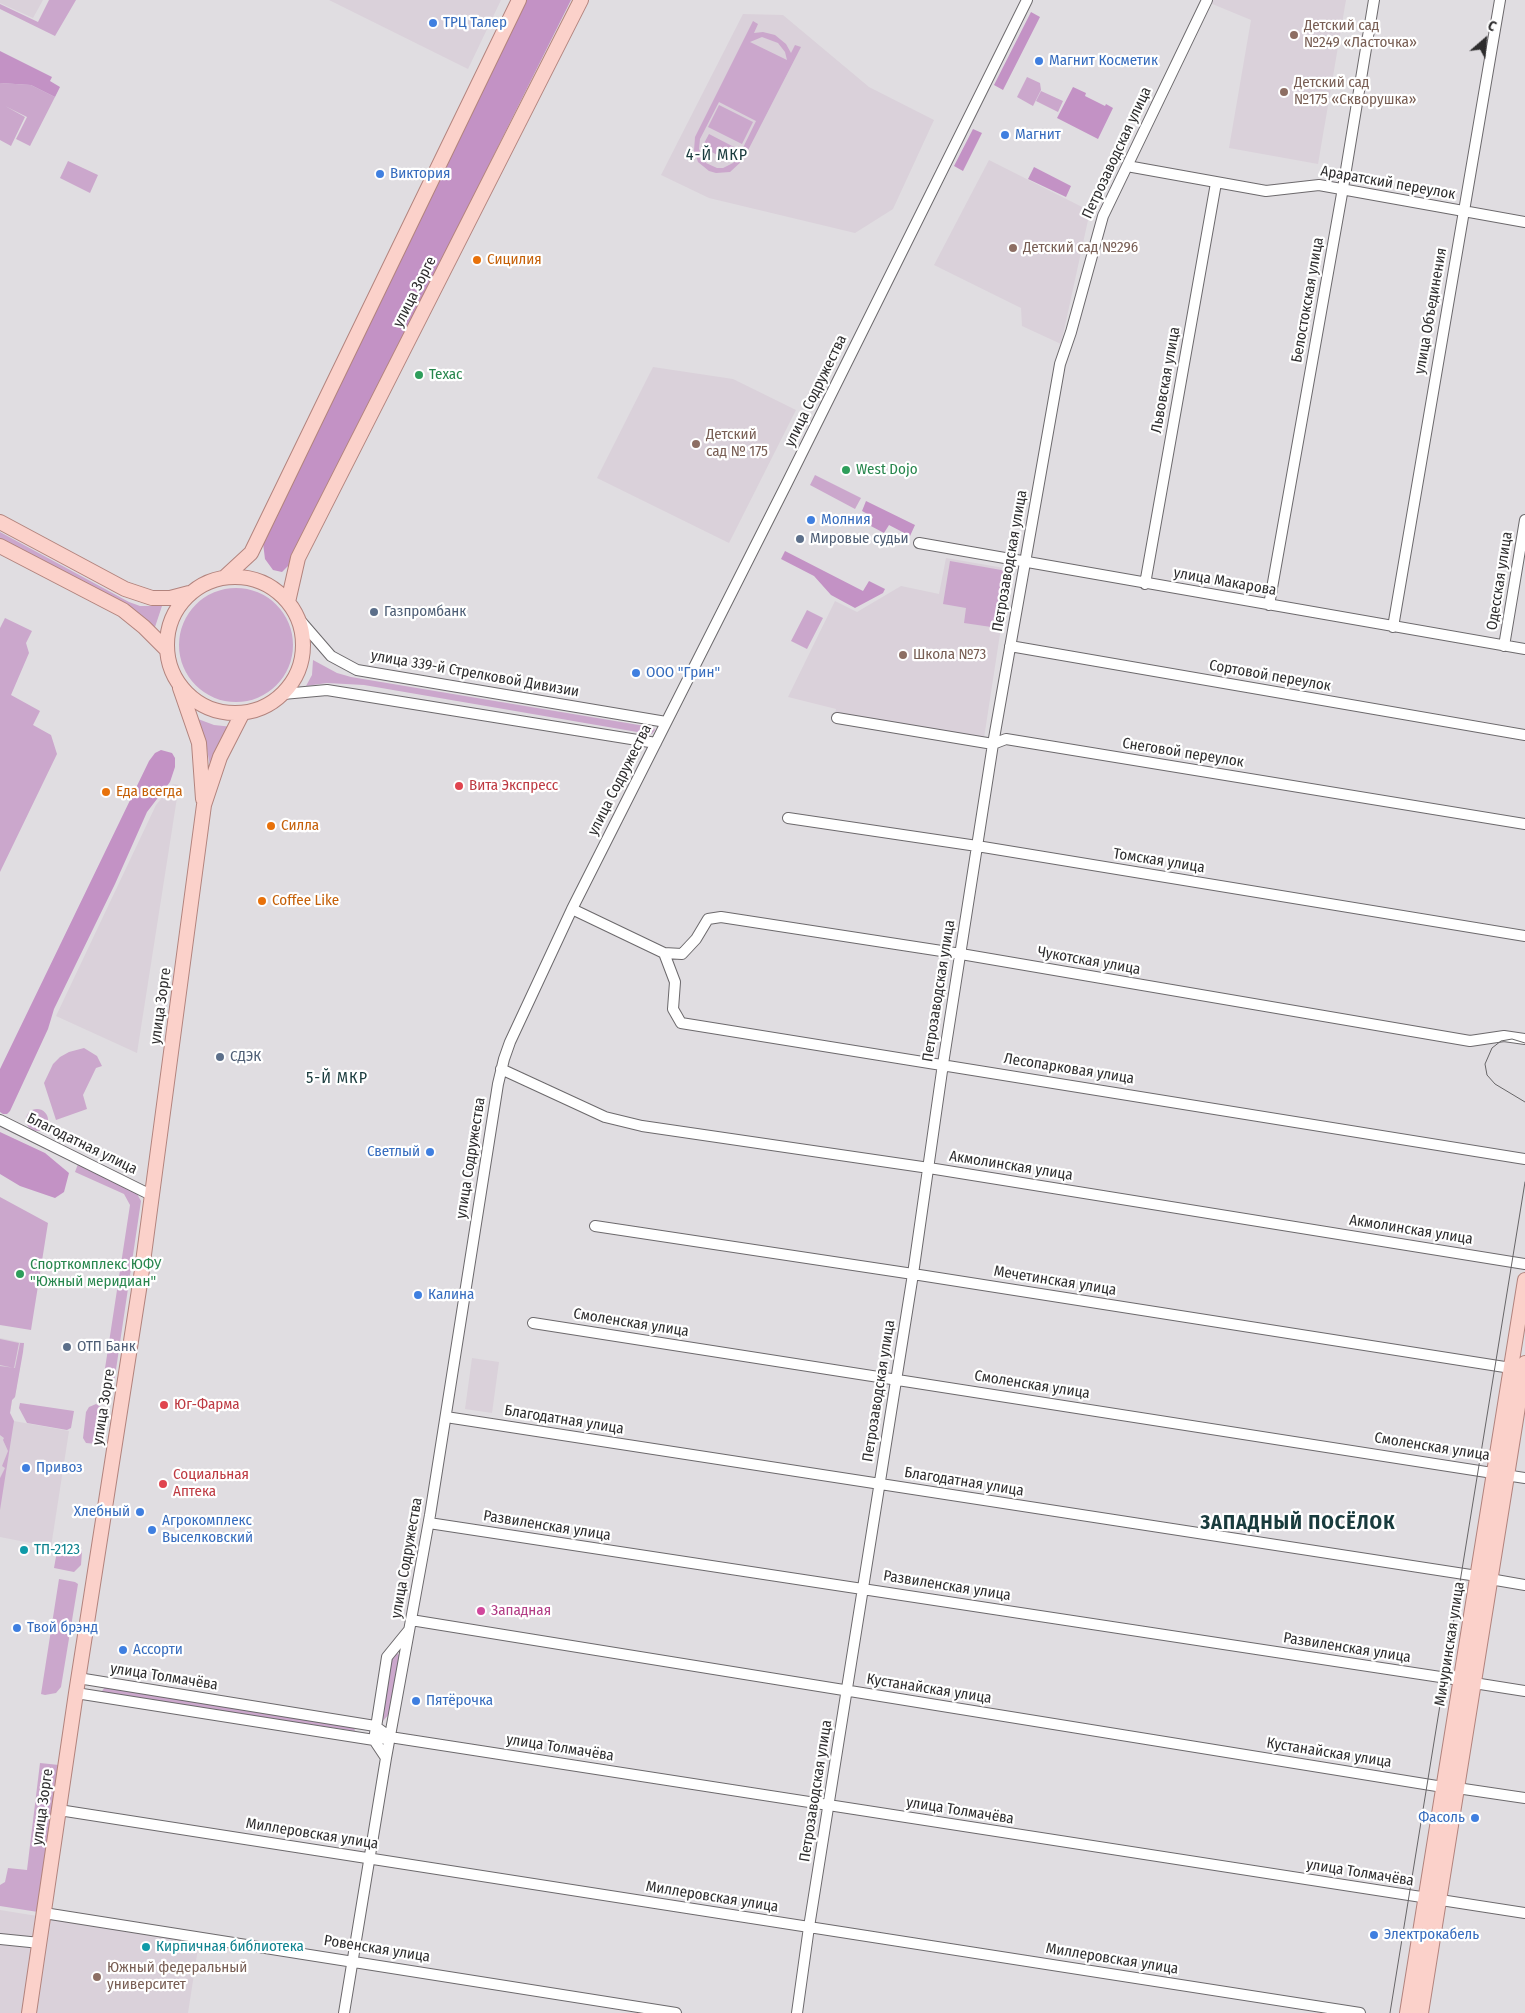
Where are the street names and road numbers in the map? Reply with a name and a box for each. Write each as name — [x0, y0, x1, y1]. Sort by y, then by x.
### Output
street label: Петрозаводская улица — [1079, 84, 1155, 222]
street label: Араратский переулок — [1319, 162, 1457, 204]
street label: Белостокская улица — [1288, 236, 1328, 364]
street label: улица Объединения — [1411, 246, 1451, 376]
street label: улица Зорге — [390, 254, 440, 330]
street label: Львовская улица — [1148, 325, 1184, 435]
street label: улица Содружества — [781, 332, 851, 450]
street label: Петрозаводская улица — [989, 489, 1031, 633]
street label: Одесская улица — [1483, 530, 1517, 632]
street label: улица Макарова — [1172, 564, 1278, 600]
street label: улица 339-й Стрелковой Дивизии — [369, 647, 581, 701]
street label: Сортовой переулок — [1208, 656, 1332, 696]
street label: улица Содружества — [584, 721, 656, 839]
street label: Снеговой переулок — [1121, 734, 1245, 772]
street label: Томская улица — [1112, 845, 1206, 877]
street label: Петрозаводская улица — [919, 919, 959, 1063]
street label: Чукотская улица — [1036, 943, 1142, 979]
street label: улица Зорге — [147, 967, 175, 1045]
street label: Лесопарковая улица — [1003, 1050, 1135, 1088]
street label: улица Содружества — [453, 1096, 489, 1220]
street label: Благодатная улица — [24, 1109, 140, 1179]
street label: Акмолинская улица — [948, 1147, 1074, 1185]
street label: Акмолинская улица — [1348, 1211, 1474, 1249]
street label: Мечетинская улица — [992, 1262, 1118, 1300]
street label: Смоленская улица — [572, 1305, 690, 1341]
street label: Петрозаводская улица — [859, 1319, 899, 1463]
street label: Смоленская улица — [973, 1367, 1091, 1403]
street label: улица Зорге — [89, 1368, 119, 1446]
street label: Благодатная улица — [503, 1402, 625, 1438]
street label: Смоленская улица — [1373, 1429, 1491, 1465]
street label: Благодатная улица — [903, 1464, 1025, 1500]
street label: улица Содружества — [388, 1496, 426, 1620]
street label: Развиленская улица — [482, 1507, 612, 1545]
street label: Развиленская улица — [882, 1567, 1012, 1605]
street label: Мичуринская улица — [1431, 1580, 1469, 1708]
street label: Развиленская улица — [1282, 1629, 1412, 1667]
street label: улица Толмачёва — [109, 1660, 219, 1694]
street label: Кустанайская улица — [865, 1670, 993, 1708]
street label: Петрозаводская улица — [796, 1719, 836, 1863]
street label: улица Толмачёва — [505, 1731, 615, 1765]
street label: Кустанайская улица — [1265, 1734, 1393, 1772]
street label: улица Зорге — [29, 1768, 57, 1846]
street label: улица Толмачёва — [905, 1794, 1015, 1828]
street label: Миллеровская улица — [244, 1815, 380, 1853]
street label: улица Толмачёва — [1305, 1856, 1415, 1890]
street label: Миллеровская улица — [644, 1878, 780, 1916]
street label: Ровенская улица — [323, 1932, 431, 1966]
street label: Миллеровская улица — [1044, 1940, 1180, 1978]

